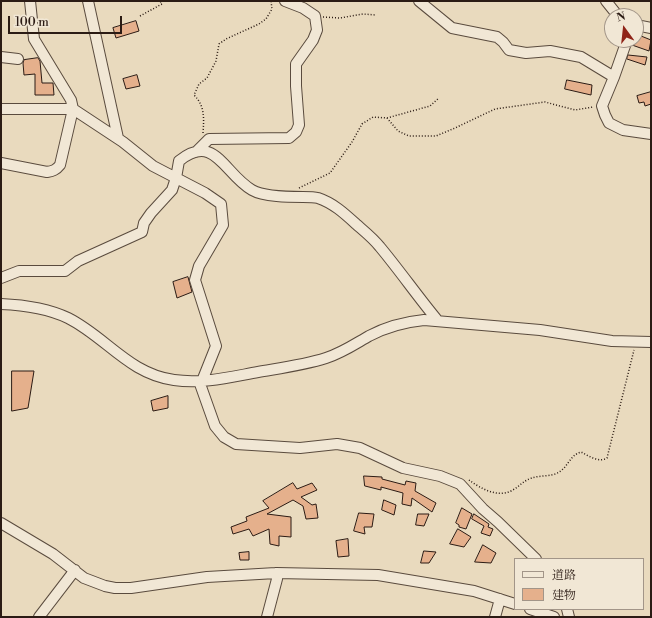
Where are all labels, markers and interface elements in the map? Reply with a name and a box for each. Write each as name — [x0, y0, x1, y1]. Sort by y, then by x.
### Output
scale bar — [10, 8, 124, 34]
north arrow — [604, 8, 644, 48]
text: N — [615, 9, 627, 25]
text: 100 m — [15, 15, 49, 30]
legend — [514, 558, 644, 610]
text: 道路 — [552, 568, 576, 583]
text: 建物 — [552, 588, 576, 603]

